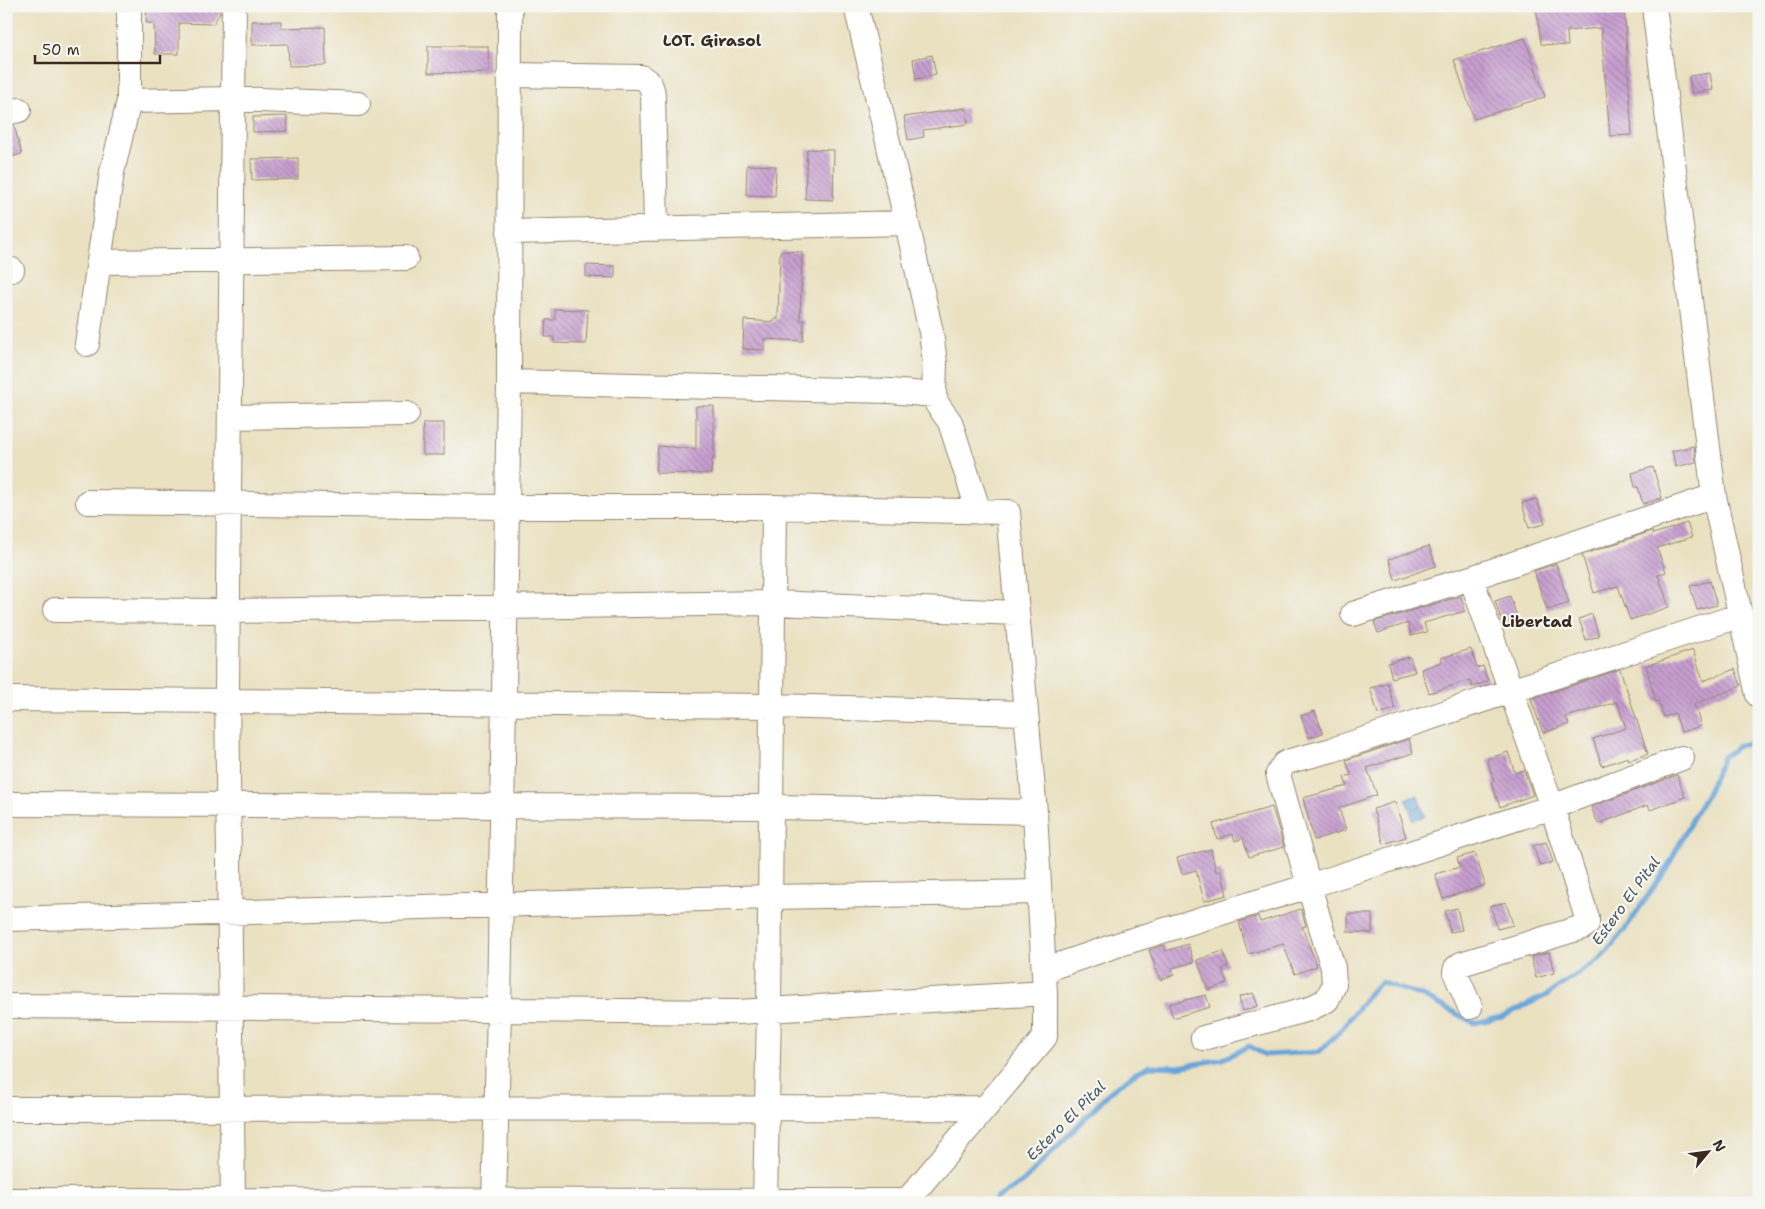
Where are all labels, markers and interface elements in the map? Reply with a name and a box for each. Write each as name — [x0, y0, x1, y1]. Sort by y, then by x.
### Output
district label: LOT. Girasol — [663, 30, 762, 51]
scale bar — [35, 32, 160, 64]
text: 50 m — [42, 40, 80, 60]
district label: Libertad — [1502, 611, 1572, 632]
water label: Estero El Pital — [1587, 853, 1665, 949]
water label: Estero El Pital — [1022, 1077, 1110, 1165]
north arrow — [1682, 1126, 1732, 1176]
text: N — [1709, 1136, 1730, 1155]

